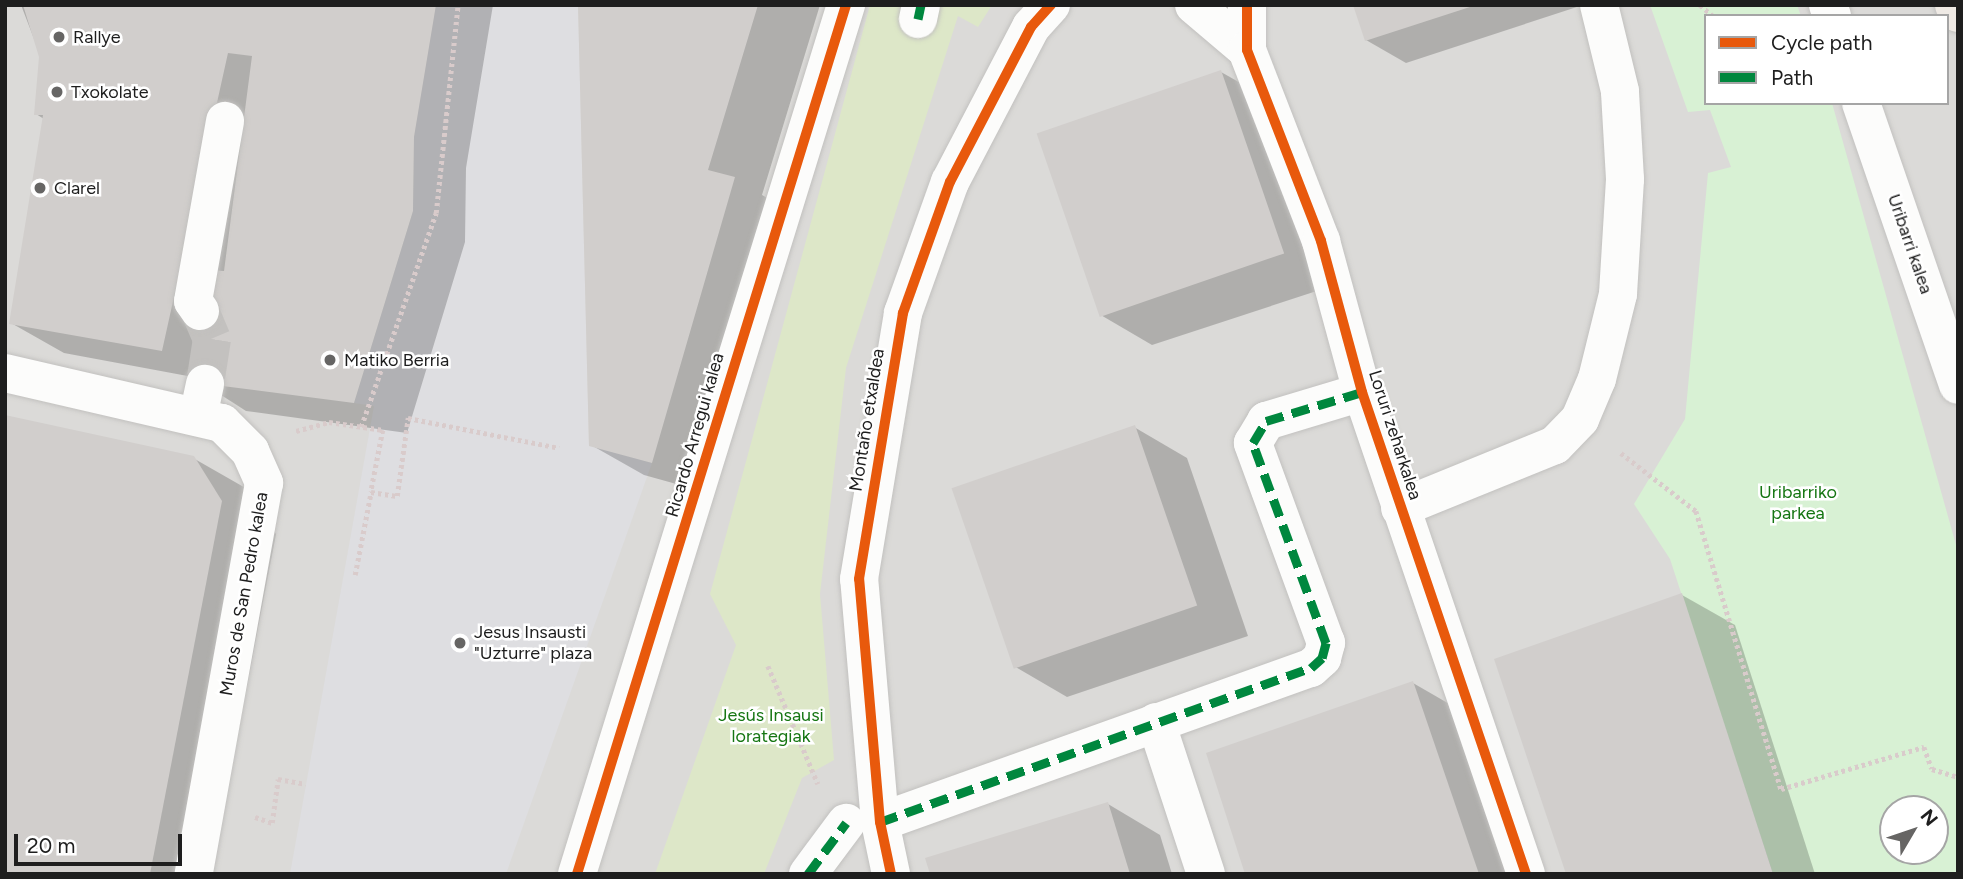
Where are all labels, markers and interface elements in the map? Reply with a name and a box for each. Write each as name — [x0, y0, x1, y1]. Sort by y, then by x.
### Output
legend — [1704, 14, 1949, 105]
place label: Rallye — [73, 26, 120, 48]
marker: Rallye — [51, 29, 67, 45]
text: Cycle path — [1771, 30, 1872, 55]
text: Path — [1771, 65, 1813, 90]
place label: Txokolate — [71, 81, 149, 103]
marker: Txokolate — [49, 84, 65, 100]
place label: Clarel — [54, 177, 100, 199]
marker: Clarel — [32, 180, 48, 196]
street label: Uribarri kalea — [1883, 191, 1937, 297]
street label: Montaño etxaldea — [845, 347, 889, 493]
place label: Matiko Berria — [344, 349, 449, 371]
street label: Ricardo Arregui kalea — [661, 350, 729, 520]
marker: Matiko Berria — [322, 352, 338, 368]
street label: Loruri zeharkalea — [1364, 367, 1426, 503]
park label: Uribarriko parkea — [1759, 482, 1837, 524]
street label: Muros de San Pedro kalea — [215, 490, 273, 698]
place label: Jesus Insausti "Uzturre" plaza — [474, 622, 592, 664]
marker: Jesus Insausti "Uzturre" plaza — [452, 635, 468, 651]
park label: Jesús Insausi lorategiak — [718, 705, 824, 748]
north arrow — [1879, 795, 1949, 865]
text: N — [1916, 805, 1943, 831]
scale bar — [18, 820, 186, 864]
text: 20 m — [27, 833, 75, 858]

